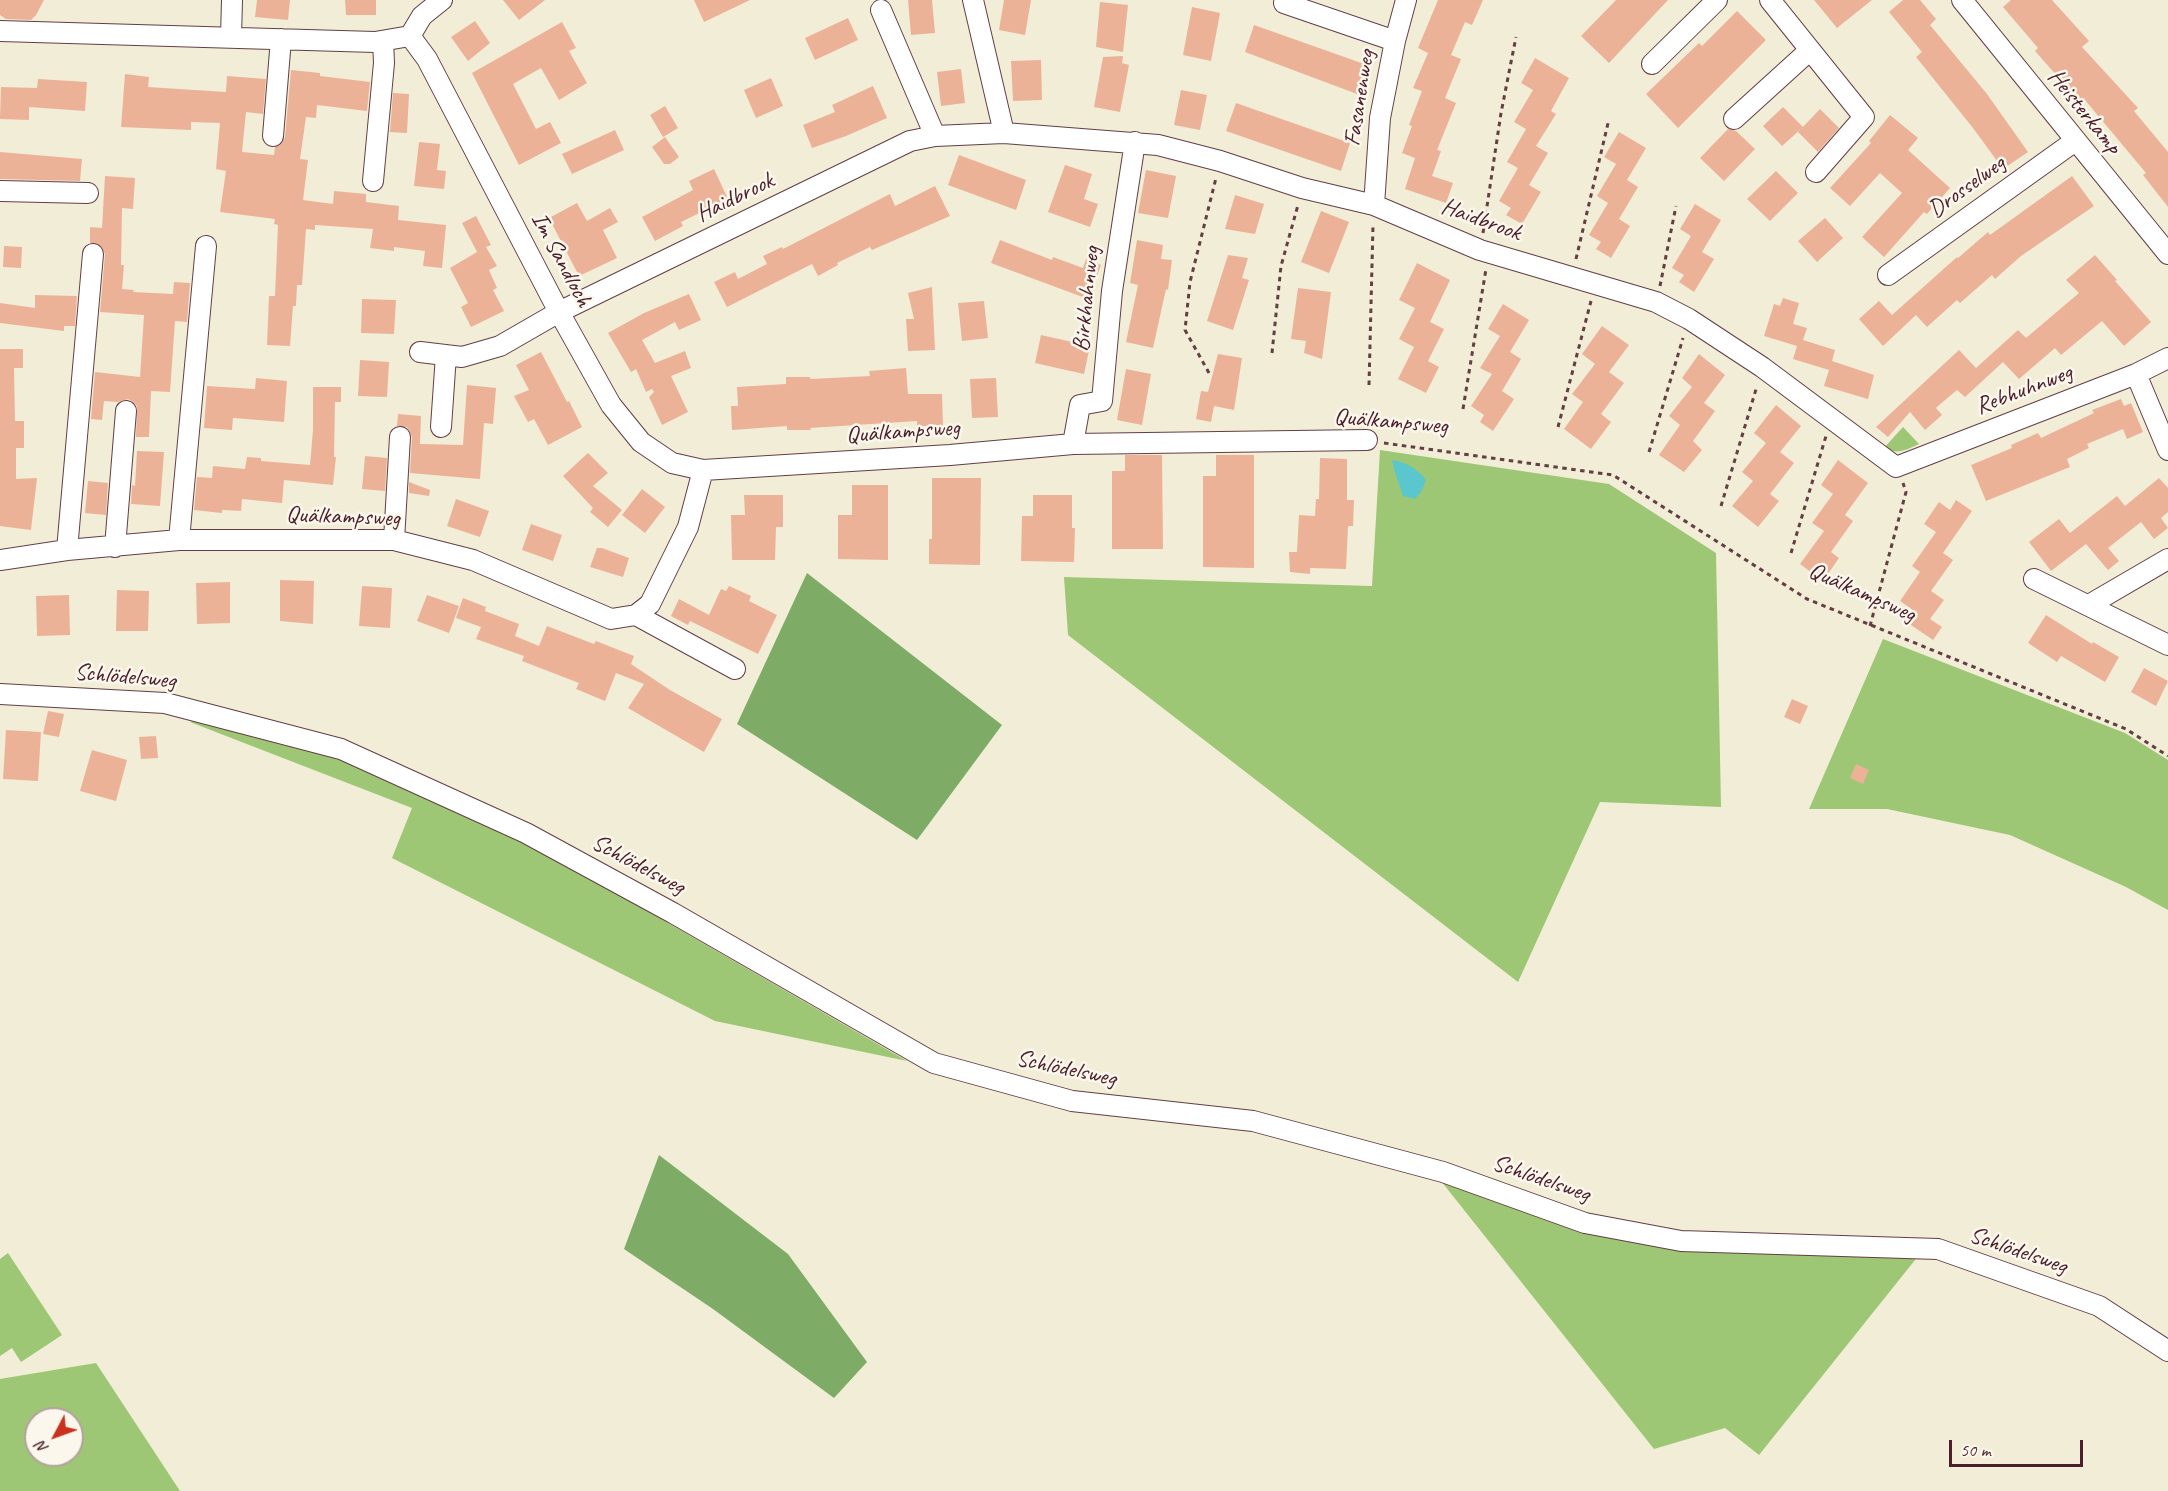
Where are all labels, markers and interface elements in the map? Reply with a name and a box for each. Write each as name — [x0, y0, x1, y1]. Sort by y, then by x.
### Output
street label: Fasanenweg — [1338, 48, 1382, 148]
street label: Heisterkamp — [2041, 64, 2127, 160]
street label: Drosselweg — [1923, 149, 2011, 225]
street label: Haidbrook — [692, 167, 778, 229]
street label: Haidbrook — [1437, 192, 1525, 248]
street label: Im Sandloch — [524, 208, 598, 312]
street label: Birkhahnweg — [1067, 245, 1107, 353]
street label: Rebhuhnweg — [1972, 358, 2076, 422]
street label: Quälkampsweg — [1333, 403, 1449, 441]
street label: Quälkampsweg — [845, 414, 961, 450]
street label: Quälkampsweg — [285, 501, 401, 533]
street label: Quälkampsweg — [1804, 557, 1920, 629]
street label: Schlödelsweg — [73, 658, 177, 696]
street label: Schlödelsweg — [587, 829, 689, 901]
street label: Schlödelsweg — [1013, 1044, 1119, 1094]
street label: Schlödelsweg — [1488, 1149, 1594, 1209]
street label: Schlödelsweg — [1965, 1221, 2071, 1281]
north arrow — [24, 1407, 84, 1467]
scale bar — [1952, 1428, 2086, 1466]
text: N — [31, 1437, 53, 1458]
text: 50 m — [1960, 1439, 1991, 1461]

